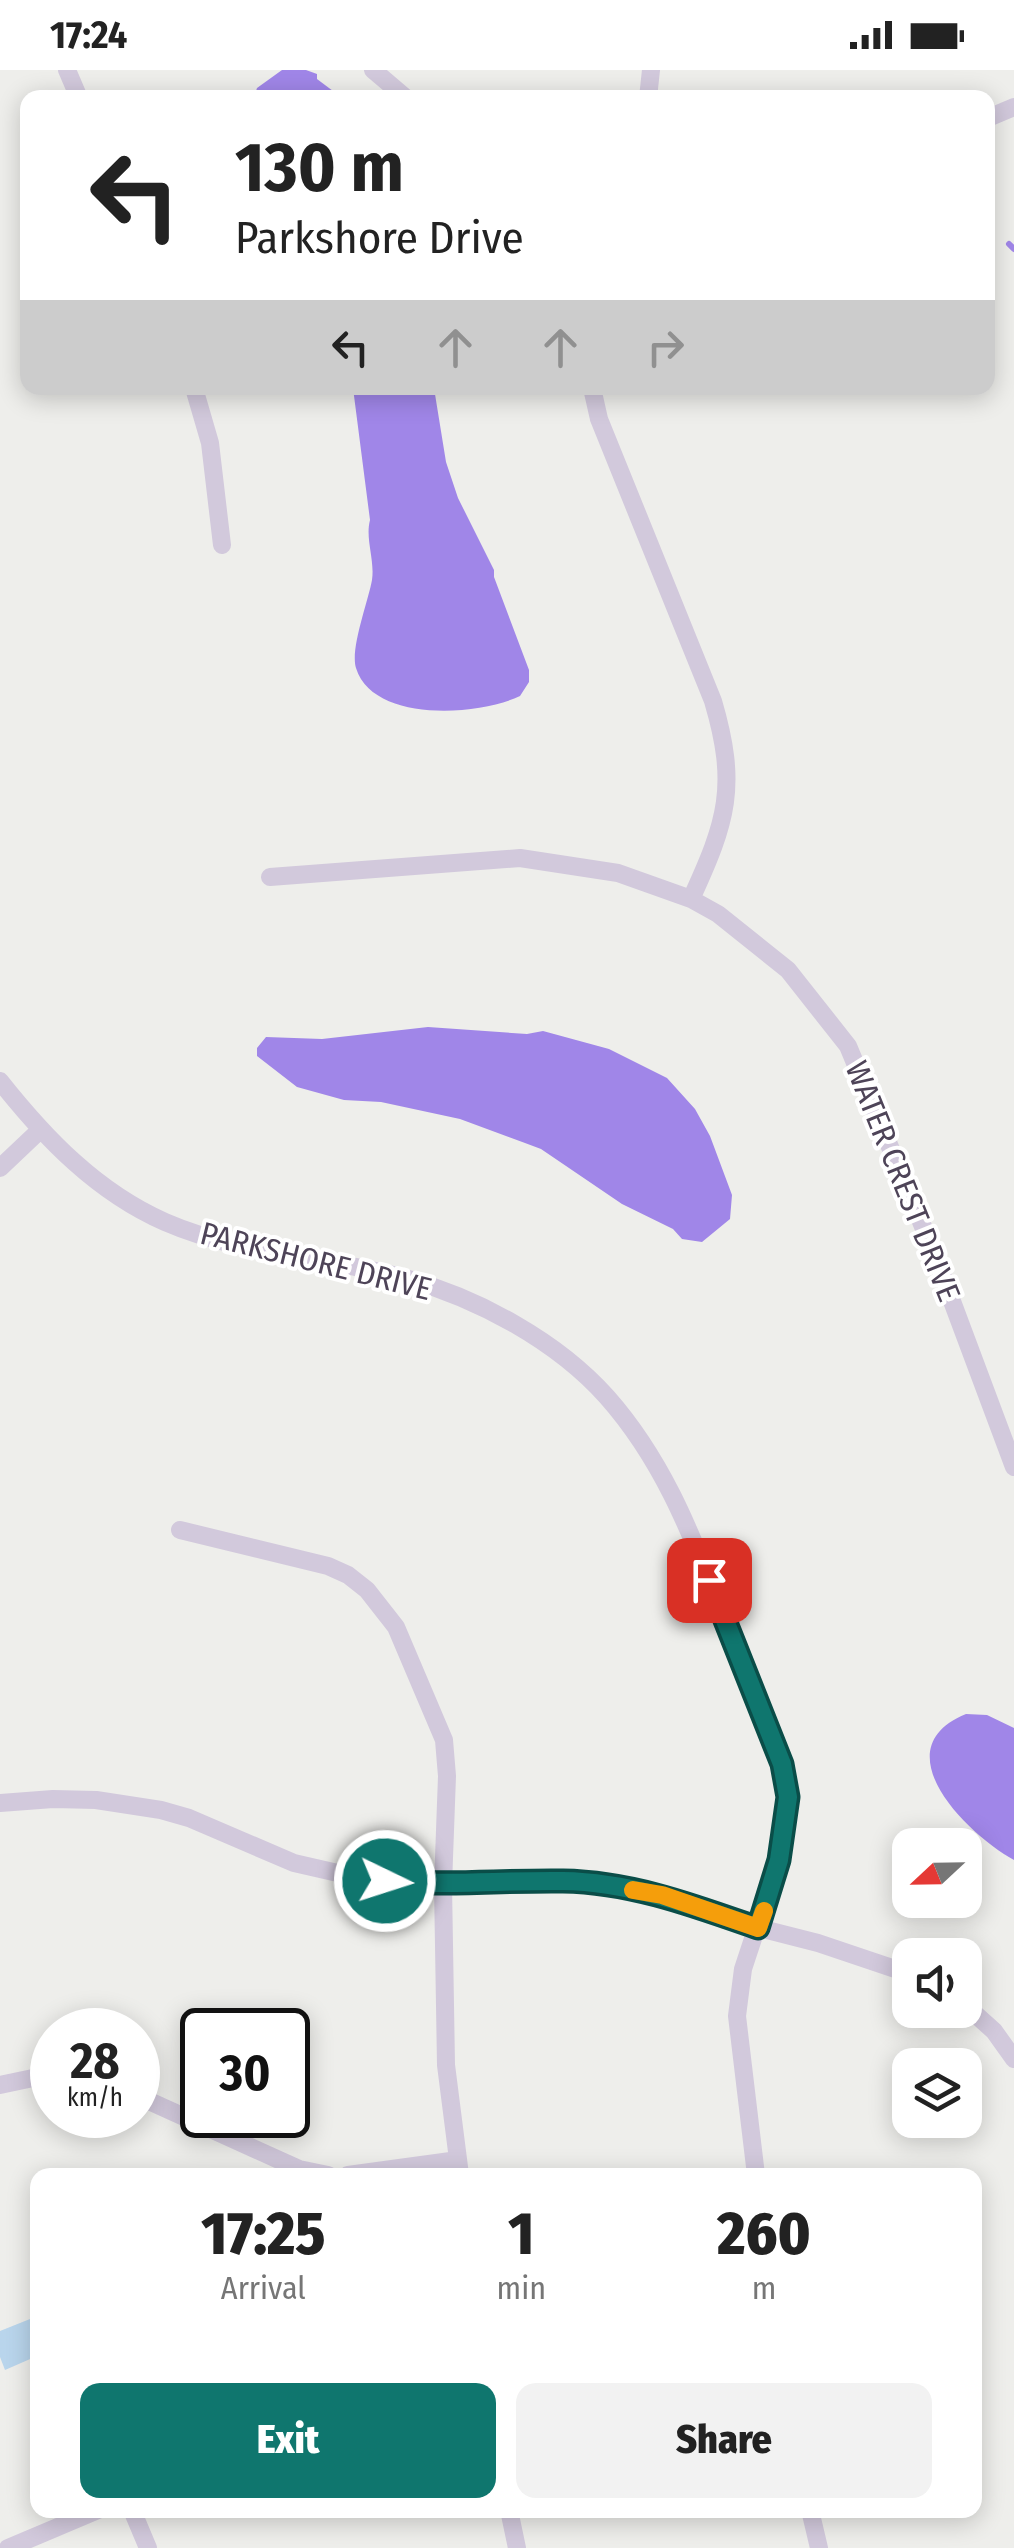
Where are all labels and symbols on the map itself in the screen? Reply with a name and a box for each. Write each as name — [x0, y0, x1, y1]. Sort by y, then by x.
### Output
street label: WATER CREST DRIVE — [838, 1055, 968, 1307]
street label: PARKSHORE DRIVE — [197, 1214, 435, 1308]
pin — [667, 1538, 752, 1623]
north arrow — [892, 1828, 982, 1918]
position arrow — [333, 1829, 437, 1933]
speed limit sign: 30 — [180, 2008, 310, 2138]

